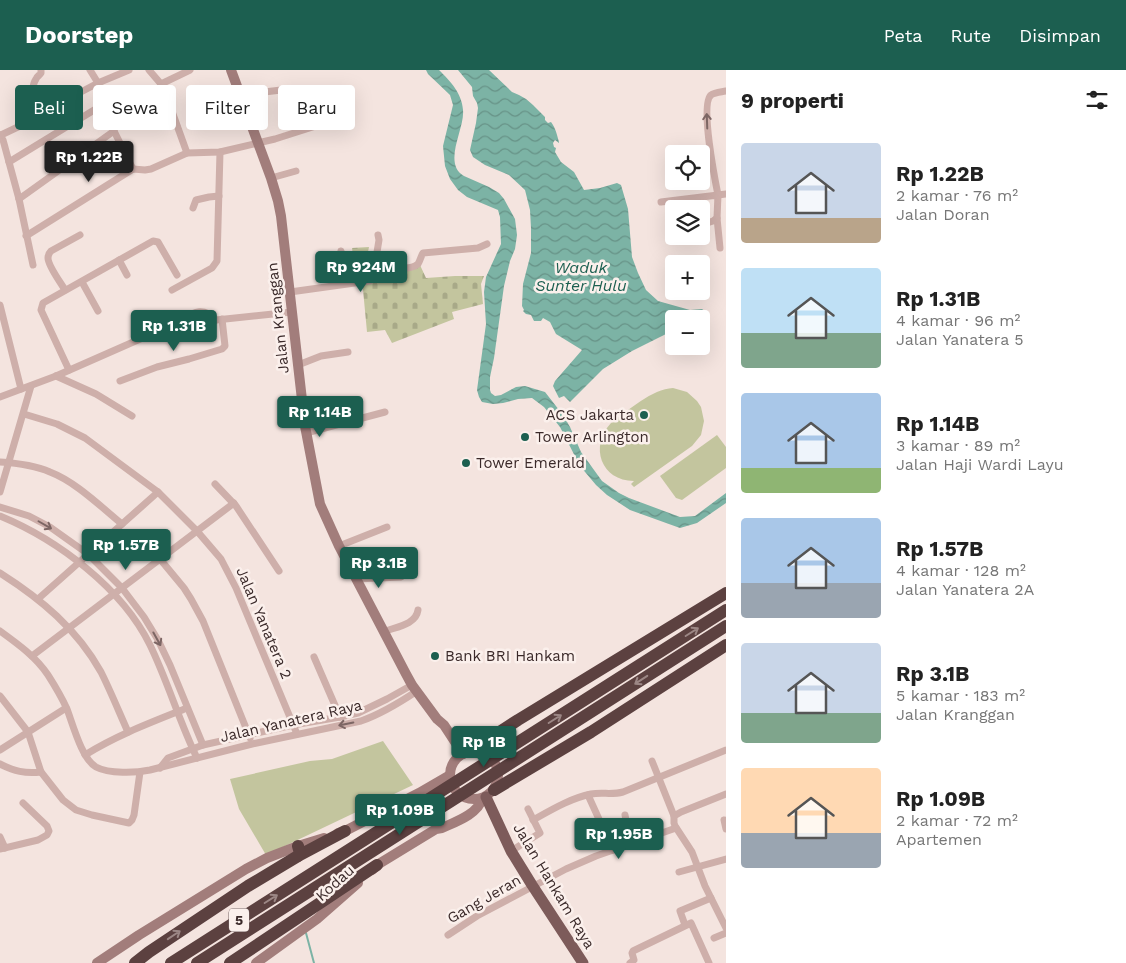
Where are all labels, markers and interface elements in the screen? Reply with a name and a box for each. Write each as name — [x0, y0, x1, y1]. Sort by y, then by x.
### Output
text: Doorstep — [25, 21, 133, 49]
text: Peta — [884, 25, 922, 46]
text: Rute — [950, 25, 991, 46]
text: Disimpan — [1019, 25, 1101, 46]
chip: Beli — [15, 85, 83, 130]
chip: Sewa — [93, 85, 176, 130]
chip: Filter — [186, 85, 268, 130]
chip: Baru — [278, 85, 355, 130]
icon: filters — [1083, 86, 1111, 114]
text: 9 properti — [741, 88, 844, 113]
one-way arrow — [702, 113, 712, 130]
pin: Rp 1.22B — [37, 140, 141, 183]
map controls — [665, 145, 710, 355]
button: locate — [665, 145, 710, 190]
text: Rp 1.22B — [55, 147, 123, 166]
text: Rp 1.22B — [896, 161, 984, 186]
icon: home — [781, 163, 841, 223]
text: 2 kamar · 76 m² — [896, 186, 1018, 205]
button: layers — [665, 200, 710, 245]
text: Jalan Doran — [896, 205, 990, 224]
pin: Rp 924M — [315, 250, 407, 293]
button: + — [665, 255, 710, 300]
text: Rp 924M — [326, 257, 396, 276]
water label: Waduk Sunter Hulu — [535, 258, 627, 295]
street label: Jalan Kranggan — [263, 262, 293, 374]
text: Rp 1.31B — [896, 286, 980, 311]
icon: home — [781, 288, 841, 348]
pin: Rp 1.31B — [122, 310, 226, 352]
button: − — [665, 310, 710, 355]
text: 4 kamar · 96 m² — [896, 311, 1020, 330]
text: Rp 1.31B — [142, 316, 206, 335]
text: Jalan Yanatera 5 — [896, 330, 1024, 349]
pin: Rp 1.14B — [268, 396, 372, 438]
text: Rp 1.14B — [288, 402, 352, 421]
place label: ACS Jakarta — [546, 406, 635, 424]
marker: ACS Jakarta — [638, 409, 650, 421]
text: Rp 1.14B — [896, 411, 979, 436]
icon: home — [781, 413, 841, 473]
place label: Tower Arlington — [535, 428, 649, 446]
marker: Tower Arlington — [519, 431, 531, 443]
text: 3 kamar · 89 m² — [896, 436, 1020, 455]
place label: Tower Emerald — [476, 454, 585, 472]
text: Jalan Haji Wardi Layu — [896, 455, 1064, 474]
marker: Tower Emerald — [460, 457, 472, 469]
one-way arrow — [37, 520, 52, 530]
pin: Rp 1.57B — [74, 528, 178, 571]
text: Rp 1.57B — [93, 535, 159, 554]
text: Rp 1.57B — [896, 536, 983, 561]
icon: home — [781, 538, 841, 598]
pin: Rp 3.1B — [333, 546, 425, 589]
text: Rp 3.1B — [351, 553, 407, 572]
text: 4 kamar · 128 m² — [896, 561, 1026, 580]
street label: Jalan Yanatera 2 — [232, 564, 296, 682]
text: Jalan Yanatera 2A — [896, 580, 1034, 599]
one-way arrow — [685, 626, 699, 637]
one-way arrow — [152, 632, 162, 647]
place label: Bank BRI Hankam — [445, 647, 575, 665]
marker: Bank BRI Hankam — [429, 650, 441, 662]
text: Rp 3.1B — [896, 661, 969, 686]
icon: home — [781, 663, 841, 723]
one-way arrow — [634, 676, 648, 686]
text: 5 kamar · 183 m² — [896, 686, 1025, 705]
street label: Jalan Yanatera Raya — [218, 696, 364, 746]
text: Jalan Kranggan — [896, 705, 1015, 724]
one-way arrow — [548, 714, 562, 724]
one-way arrow — [339, 719, 355, 729]
pin: Rp 1B — [449, 726, 519, 768]
text: Rp 1B — [462, 732, 506, 751]
text: Rp 1.09B — [896, 786, 985, 811]
icon: home — [781, 788, 841, 848]
pin: Rp 1.09B — [348, 794, 452, 836]
text: Rp 1.09B — [366, 800, 434, 819]
text: 2 kamar · 72 m² — [896, 811, 1018, 830]
pin: Rp 1.95B — [567, 818, 671, 860]
street label: Jalan Hankam Raya — [509, 820, 599, 952]
text: Rp 1.95B — [585, 824, 653, 843]
text: Apartemen — [896, 830, 982, 849]
street label: Kodau — [312, 861, 358, 905]
street label: Gang Jeran — [444, 871, 524, 927]
one-way arrow — [264, 894, 278, 904]
road number: 5 — [229, 908, 249, 932]
one-way arrow — [167, 930, 181, 940]

